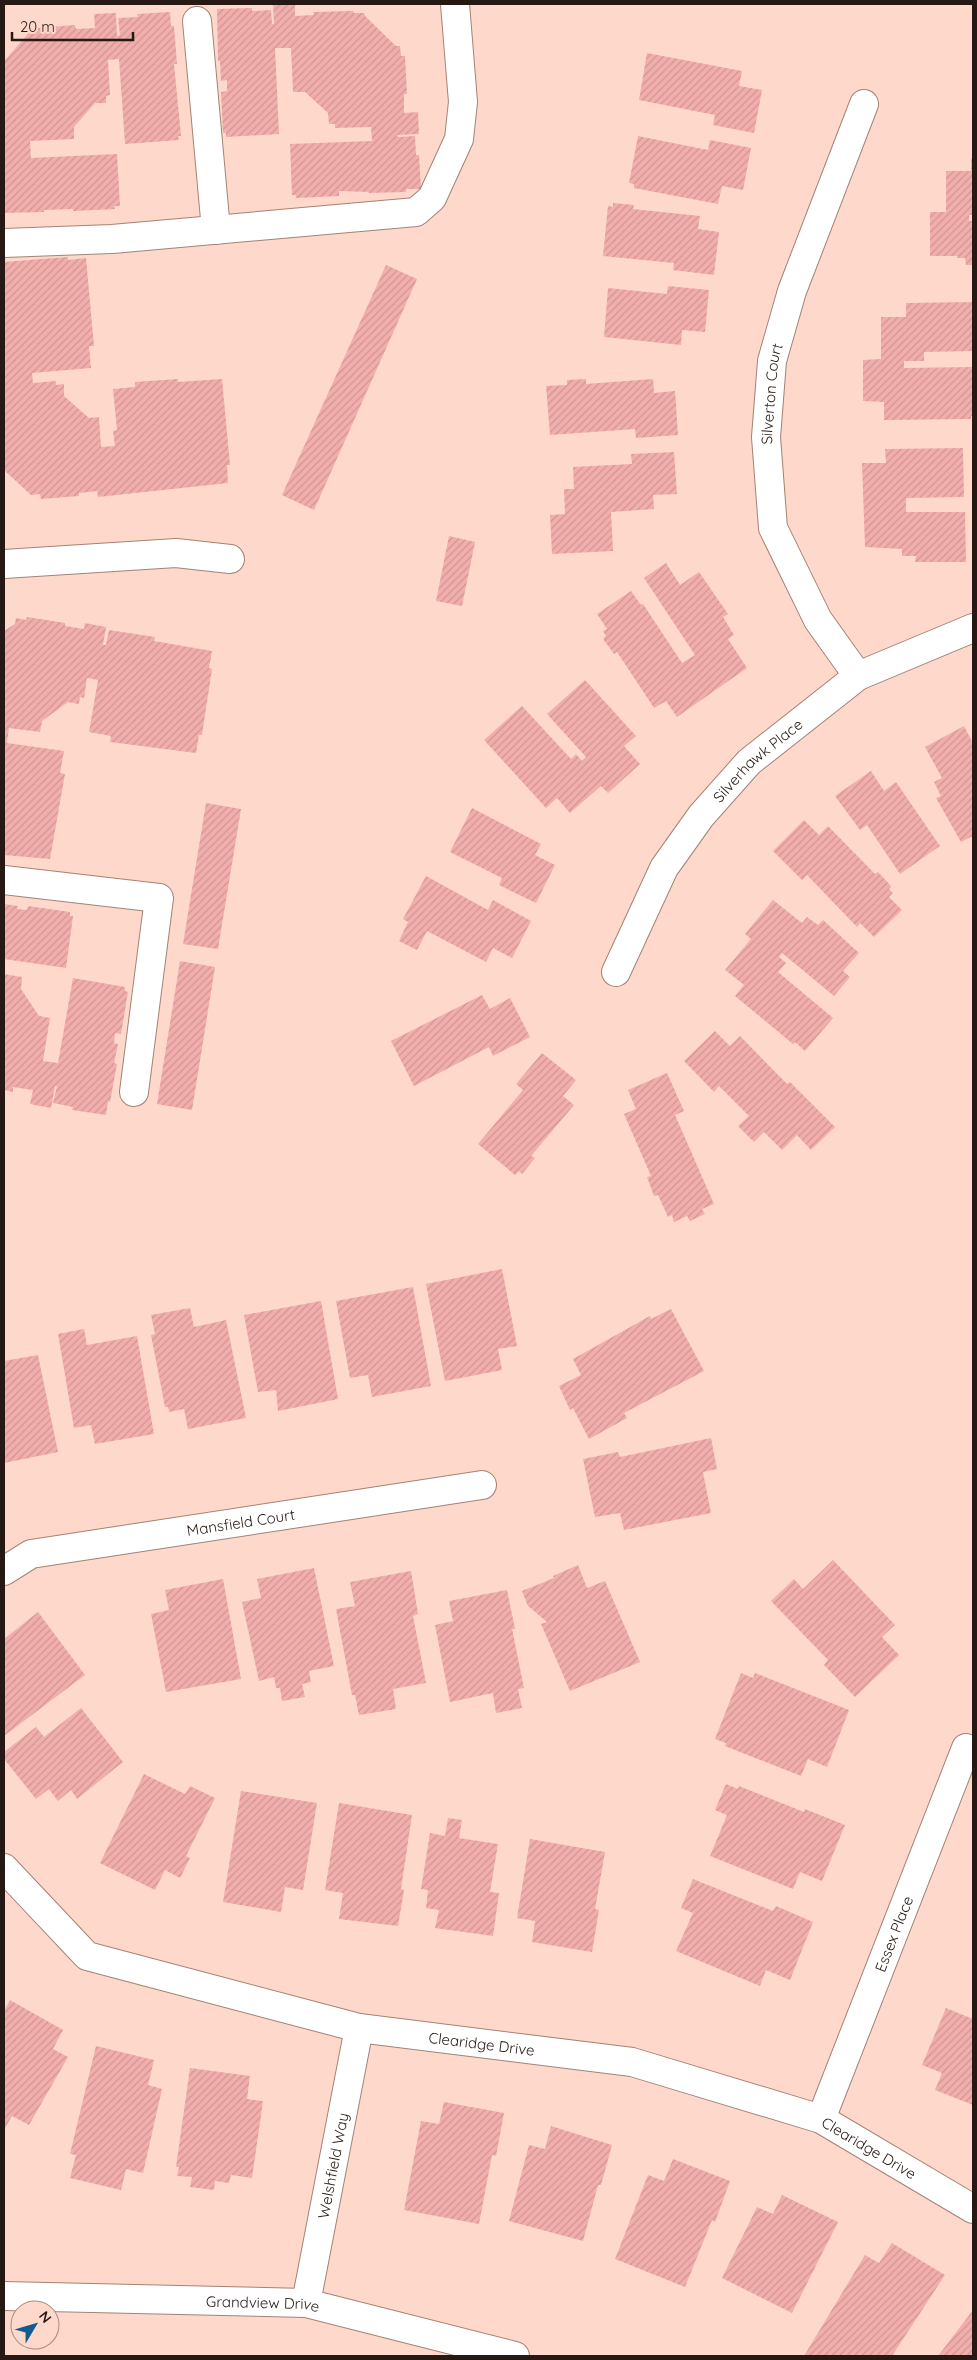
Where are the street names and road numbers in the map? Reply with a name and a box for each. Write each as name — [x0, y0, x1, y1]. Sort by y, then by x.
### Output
street label: Silverton Court — [756, 341, 786, 445]
street label: Silverhawk Place — [708, 714, 806, 806]
street label: Mansfield Court — [185, 1504, 296, 1540]
street label: Essex Place — [870, 1893, 917, 1974]
street label: Clearidge Drive — [428, 2027, 536, 2059]
street label: Welshfield Way — [313, 2111, 352, 2220]
street label: Clearidge Drive — [819, 2112, 920, 2183]
street label: Grandview Drive — [206, 2291, 322, 2316]

